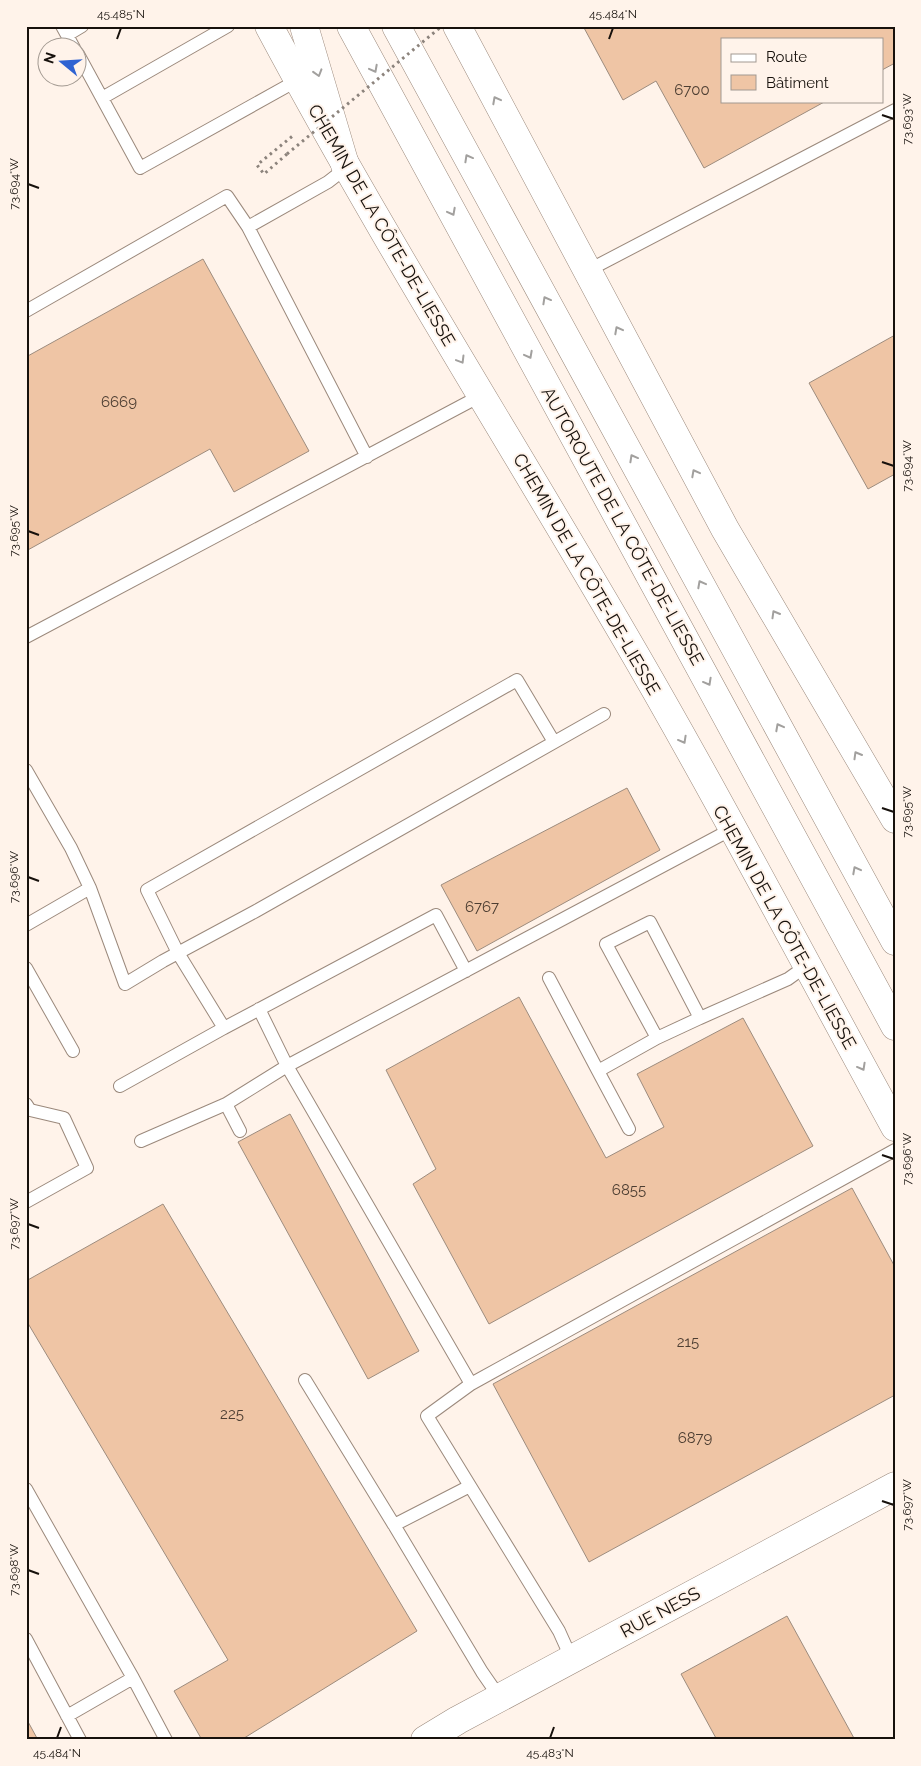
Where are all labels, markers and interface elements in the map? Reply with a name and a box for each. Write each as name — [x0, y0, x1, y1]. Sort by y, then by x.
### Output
text: 45.485°N — [97, 7, 145, 21]
text: 45.484°N — [589, 7, 637, 21]
north arrow — [38, 38, 88, 88]
legend — [721, 38, 884, 102]
text: Route — [766, 48, 807, 66]
text: N — [40, 50, 59, 66]
one-way arrow — [368, 64, 378, 73]
one-way arrow — [312, 68, 322, 77]
text: Bâtiment — [766, 74, 829, 92]
house number: 6700 — [674, 81, 710, 99]
text: 73.693°W — [900, 93, 914, 145]
one-way arrow — [492, 96, 502, 105]
street label: CHEMIN DE LA CÔTE-DE-LIESSE — [304, 100, 461, 349]
one-way arrow — [464, 154, 474, 163]
text: 73.694°W — [7, 158, 21, 210]
one-way arrow — [446, 207, 456, 216]
one-way arrow — [542, 296, 552, 305]
one-way arrow — [615, 326, 625, 335]
one-way arrow — [523, 350, 533, 359]
one-way arrow — [454, 355, 464, 364]
street label: AUTOROUTE DE LA CÔTE-DE-LIESSE — [538, 383, 709, 669]
house number: 6669 — [101, 393, 137, 411]
text: 73.694°W — [900, 440, 914, 492]
street label: CHEMIN DE LA CÔTE-DE-LIESSE — [509, 449, 666, 698]
one-way arrow — [629, 454, 639, 463]
one-way arrow — [691, 469, 701, 478]
text: 73.695°W — [7, 505, 21, 557]
one-way arrow — [697, 580, 707, 589]
one-way arrow — [771, 611, 781, 620]
one-way arrow — [702, 676, 712, 685]
one-way arrow — [775, 723, 785, 732]
one-way arrow — [677, 735, 687, 744]
one-way arrow — [853, 751, 863, 760]
text: 73.695°W — [900, 786, 914, 838]
street label: CHEMIN DE LA CÔTE-DE-LIESSE — [709, 801, 862, 1052]
text: 73.696°W — [7, 850, 21, 903]
one-way arrow — [852, 866, 862, 875]
house number: 6767 — [465, 898, 499, 916]
one-way arrow — [856, 1062, 866, 1071]
text: 73.696°W — [900, 1132, 914, 1185]
house number: 6855 — [612, 1181, 646, 1199]
text: 73.697°W — [7, 1198, 21, 1250]
house number: 215 — [677, 1333, 699, 1351]
house number: 225 — [220, 1405, 244, 1423]
house number: 6879 — [678, 1429, 713, 1447]
text: 73.697°W — [900, 1479, 914, 1531]
text: 73.698°W — [7, 1543, 21, 1596]
street label: RUE NESS — [616, 1582, 704, 1642]
text: 45.484°N — [33, 1746, 81, 1760]
text: 45.483°N — [526, 1746, 574, 1760]

